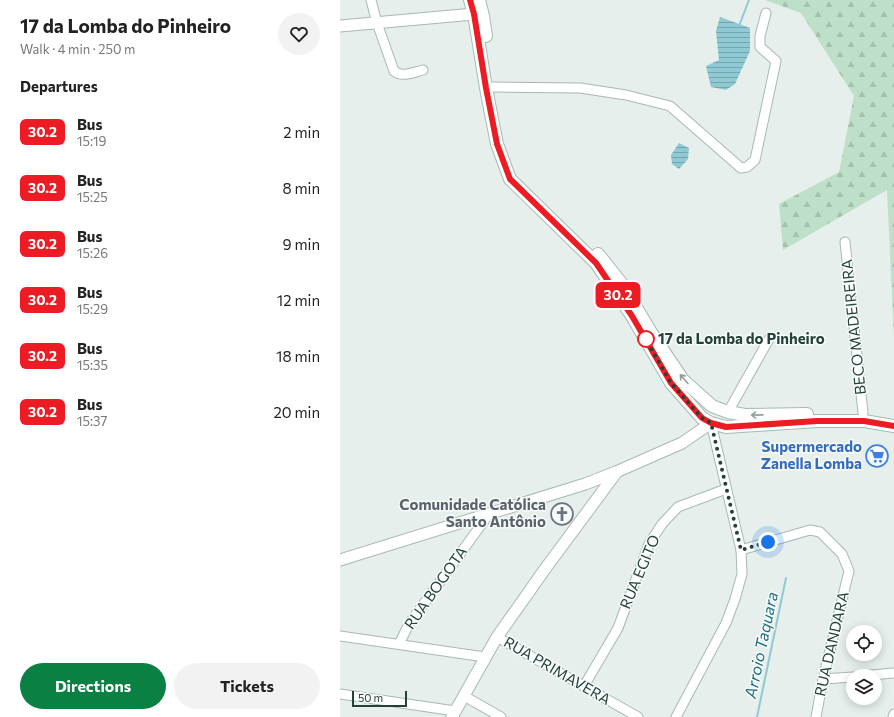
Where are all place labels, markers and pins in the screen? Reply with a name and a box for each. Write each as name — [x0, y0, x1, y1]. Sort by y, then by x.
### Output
place label: 17 da Lomba do Pinheiro — [658, 329, 825, 347]
marker: 17 da Lomba do Pinheiro — [637, 330, 655, 348]
place label: Supermercado Zanella Lomba — [761, 437, 862, 472]
supermarket icon: Supermercado Zanella Lomba — [864, 443, 890, 469]
place label: Comunidade Católica Santo Antônio — [399, 495, 546, 530]
church icon: Comunidade Católica Santo Antônio — [549, 501, 575, 527]

